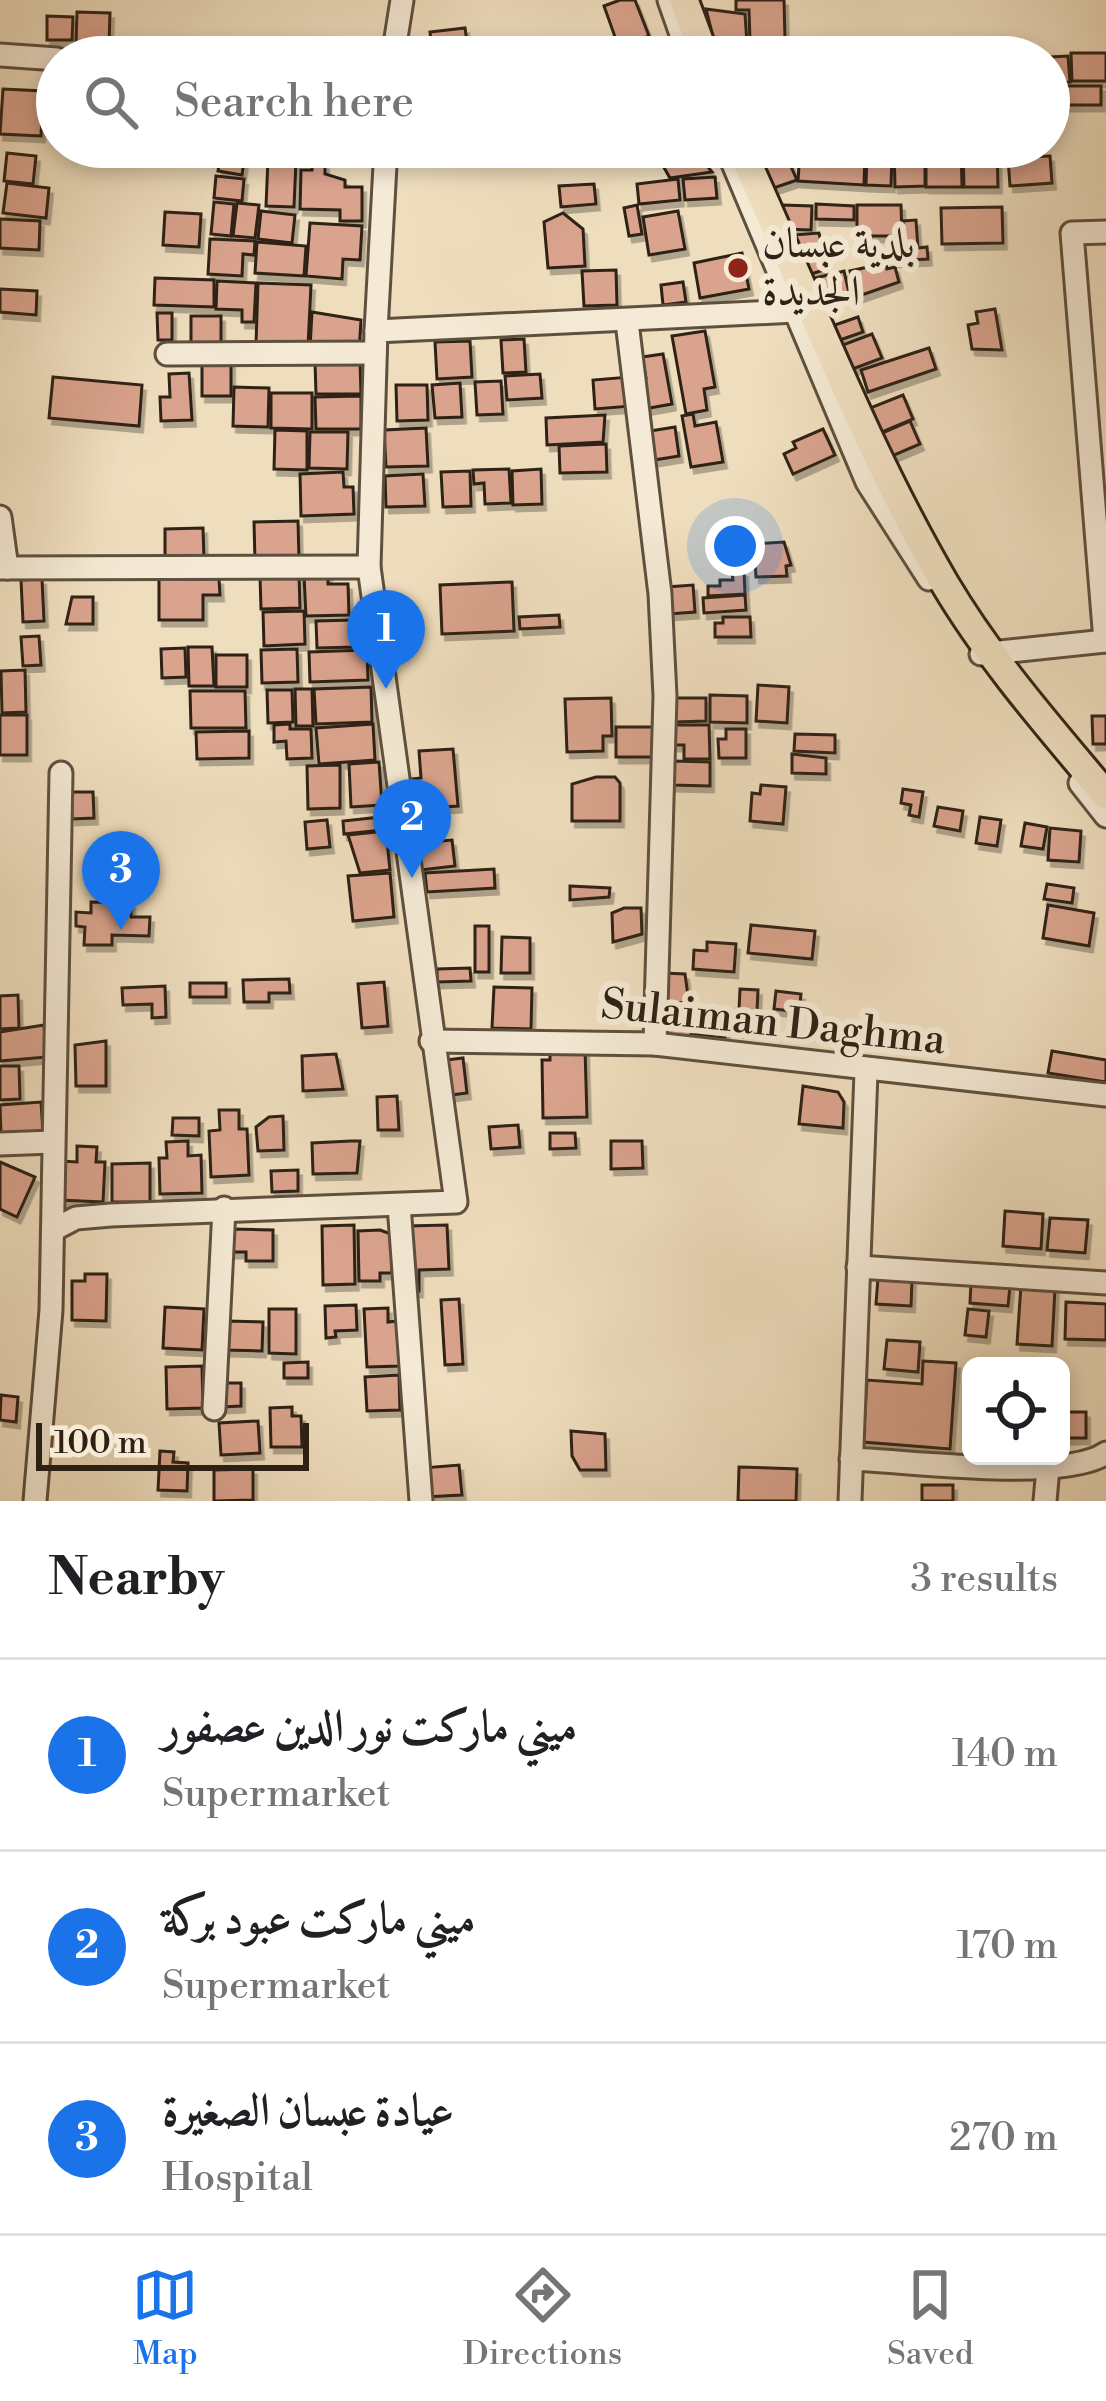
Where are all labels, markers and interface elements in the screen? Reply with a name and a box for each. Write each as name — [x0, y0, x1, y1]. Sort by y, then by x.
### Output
search box — [36, 36, 1070, 168]
icon: search — [78, 69, 144, 135]
text: Search here — [174, 74, 414, 131]
place label: بلدية عبسان الجديدة — [762, 218, 915, 319]
marker: بلدية عبسان الجديدة — [725, 255, 751, 281]
your location — [705, 516, 765, 576]
pin: 1 — [347, 590, 425, 689]
pin: 2 — [373, 779, 451, 878]
pin: 3 — [82, 831, 160, 930]
street label: Sulaiman Daghma — [598, 979, 949, 1069]
map controls — [962, 1357, 1070, 1465]
button: locate — [962, 1357, 1070, 1465]
scale bar — [36, 1417, 309, 1470]
text: 100 m — [54, 1423, 147, 1464]
text: Nearby — [48, 1547, 224, 1611]
text: 3 results — [910, 1555, 1058, 1604]
text: ميني ماركت نور الدين عصفور — [162, 1699, 577, 1756]
text: 1 — [78, 1730, 96, 1779]
text: 140 m — [951, 1730, 1058, 1779]
text: Supermarket — [162, 1770, 390, 1819]
text: ميني ماركت عبود بركة — [162, 1891, 476, 1948]
text: 2 — [75, 1922, 99, 1971]
text: 170 m — [956, 1922, 1058, 1971]
text: Supermarket — [162, 1962, 390, 2011]
text: عيادة عبسان الصغيرة — [162, 2083, 454, 2140]
text: 3 — [75, 2114, 99, 2163]
text: 270 m — [949, 2114, 1058, 2163]
text: Hospital — [162, 2154, 313, 2203]
tab: Map — [132, 2262, 198, 2375]
tab: Directions — [463, 2262, 622, 2375]
tab: Saved — [887, 2262, 974, 2375]

